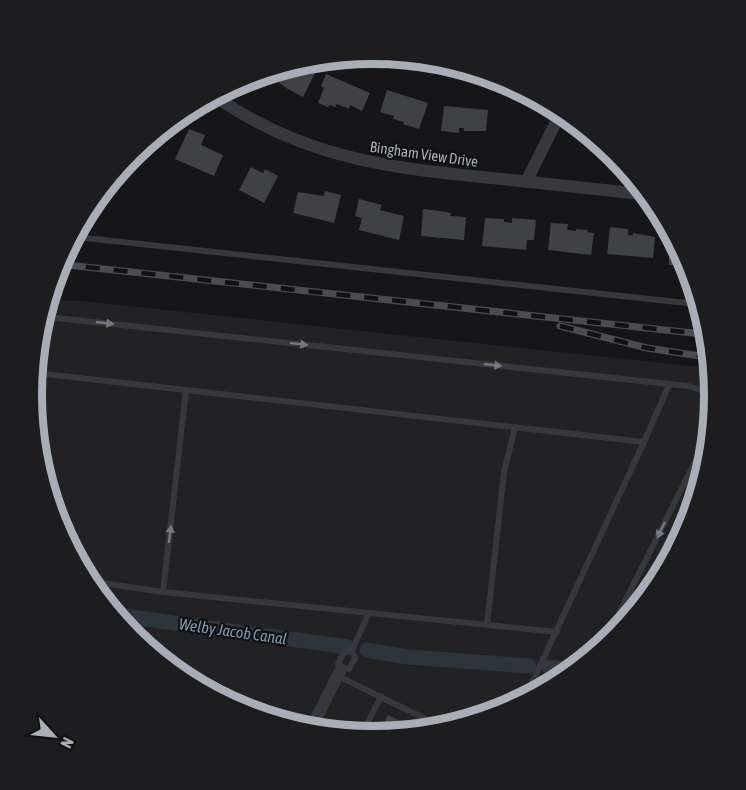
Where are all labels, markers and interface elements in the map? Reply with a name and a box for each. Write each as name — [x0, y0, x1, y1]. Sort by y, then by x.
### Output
street label: Bingham View Drive — [369, 138, 479, 170]
one-way arrow — [96, 319, 115, 328]
one-way arrow — [290, 340, 309, 349]
one-way arrow — [483, 361, 502, 370]
one-way arrow — [656, 521, 665, 538]
one-way arrow — [165, 524, 175, 543]
water label: Welby Jacob Canal — [178, 615, 288, 648]
north arrow — [24, 706, 84, 766]
text: N — [57, 735, 78, 751]

